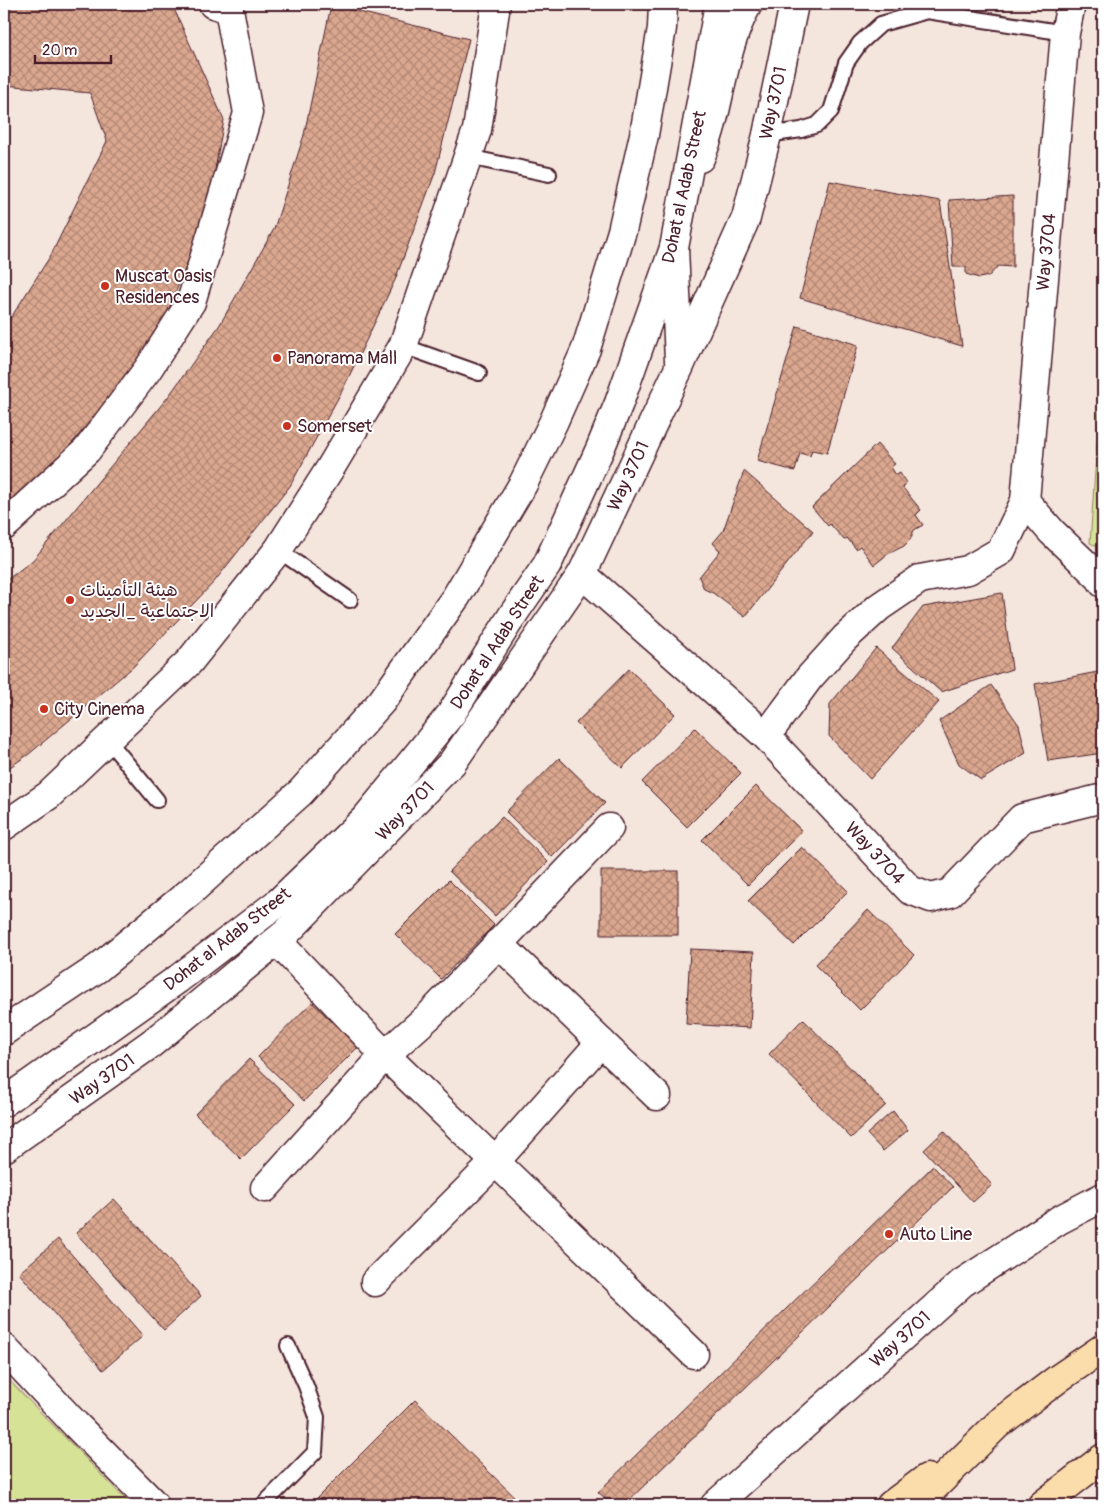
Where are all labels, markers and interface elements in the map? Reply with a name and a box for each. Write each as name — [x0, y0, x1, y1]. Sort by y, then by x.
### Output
scale bar — [35, 32, 111, 64]
text: 20 m — [42, 41, 77, 60]
street label: Way 3701 — [755, 64, 792, 142]
street label: Dohat al Adab Street — [657, 108, 712, 265]
street label: Way 3704 — [1032, 212, 1061, 292]
place label: Muscat Oasis Residences — [115, 265, 212, 309]
marker: Muscat Oasis Residences — [99, 280, 111, 292]
place label: Panorama Mall — [287, 347, 397, 370]
marker: Panorama Mall — [271, 352, 283, 364]
place label: Somerset — [297, 415, 373, 438]
marker: Somerset — [281, 420, 293, 432]
street label: Way 3701 — [602, 438, 655, 515]
street label: Dohat al Adab Street — [445, 570, 550, 714]
place label: هيئة التأمينات الاجتماعية _الجديد — [80, 579, 214, 623]
marker: هيئة التأمينات الاجتماعية _الجديد — [64, 594, 76, 606]
place label: City Cinema — [54, 698, 145, 721]
marker: City Cinema — [38, 703, 50, 715]
street label: Way 3701 — [371, 777, 439, 846]
street label: Way 3704 — [840, 817, 910, 890]
street label: Dohat al Adab Street — [159, 882, 296, 996]
street label: Way 3701 — [65, 1049, 139, 1110]
place label: Auto Line — [899, 1223, 972, 1246]
marker: Auto Line — [883, 1228, 895, 1240]
street label: Way 3701 — [865, 1306, 936, 1373]

